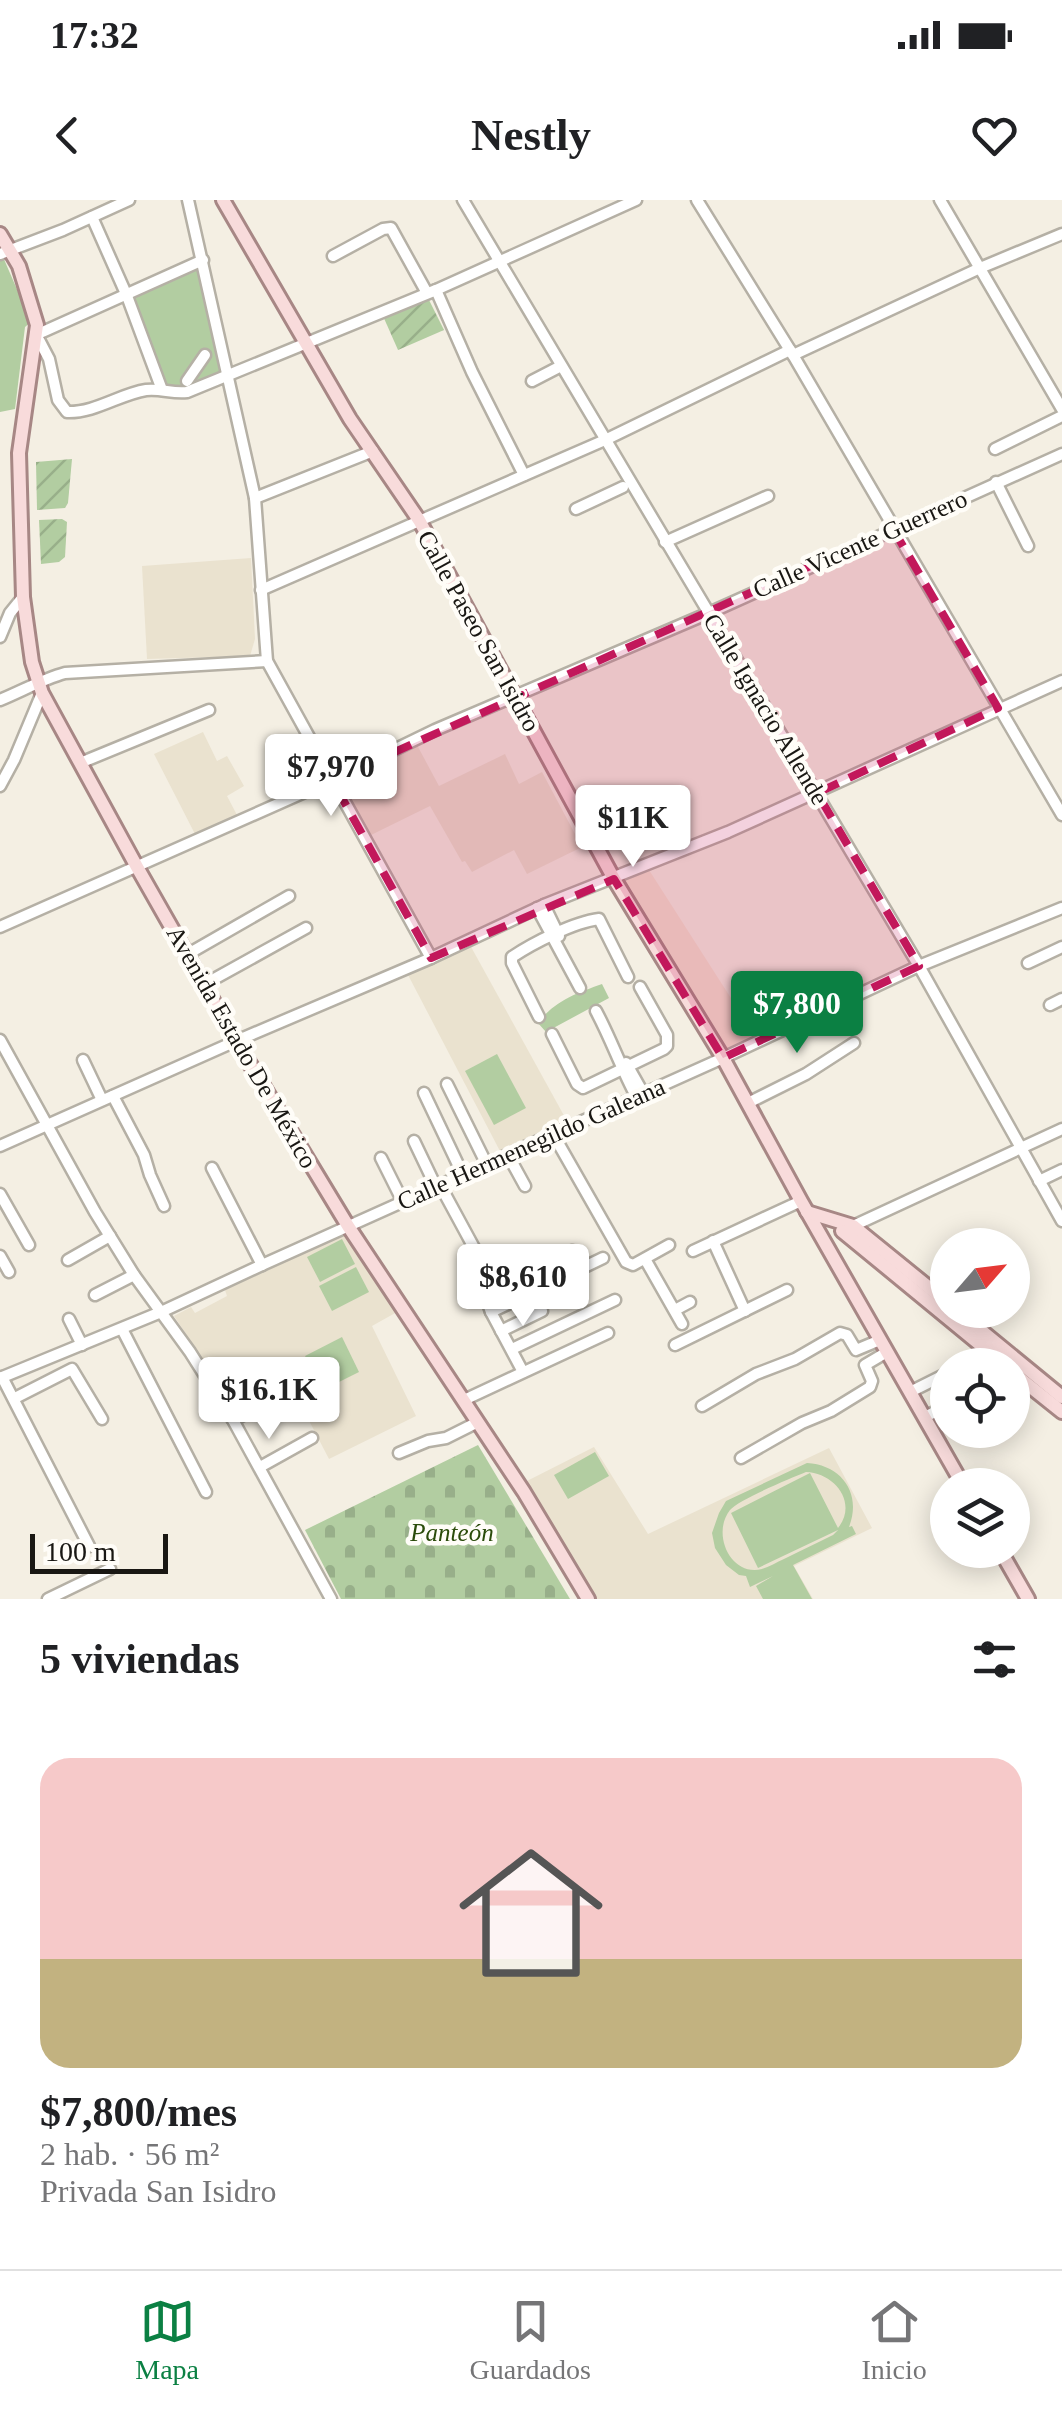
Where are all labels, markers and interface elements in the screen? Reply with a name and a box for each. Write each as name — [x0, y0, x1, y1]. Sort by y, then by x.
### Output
text: 17:32 — [50, 14, 139, 56]
icon: back — [40, 108, 95, 163]
icon: heart — [967, 108, 1022, 163]
text: Nestly — [471, 110, 591, 160]
street label: Calle Vicente Guerrero — [749, 485, 971, 603]
street label: Calle Paseo San Isidro — [412, 526, 546, 736]
street label: Calle Ignacio Allende — [698, 609, 834, 809]
pin: $7,970 — [250, 734, 412, 819]
text: $7,970 — [287, 748, 375, 784]
pin: $11K — [574, 785, 692, 870]
text: $11K — [597, 799, 669, 835]
street label: Avenida Estado De México — [162, 921, 322, 1173]
pin: $7,800 — [716, 971, 878, 1056]
text: $7,800 — [753, 985, 841, 1021]
street label: Calle Hermenegildo Galeana — [393, 1073, 669, 1215]
north arrow — [930, 1228, 1030, 1328]
map controls — [930, 1228, 1030, 1568]
pin: $8,610 — [442, 1244, 604, 1329]
text: $8,610 — [479, 1258, 567, 1294]
button: locate — [930, 1348, 1030, 1448]
pin: $16.1K — [188, 1357, 350, 1442]
text: $16.1K — [221, 1371, 317, 1407]
button: layers — [930, 1468, 1030, 1568]
park label: Panteón — [409, 1519, 494, 1546]
scale bar — [30, 1529, 168, 1574]
text: 100 m — [45, 1536, 116, 1567]
icon: filters — [967, 1632, 1022, 1687]
text: 5 viviendas — [40, 1636, 240, 1682]
icon: home — [441, 1823, 621, 2003]
text: $7,800/mes — [40, 2089, 237, 2135]
text: 2 hab. · 56 m² — [40, 2136, 219, 2172]
text: Privada San Isidro — [40, 2173, 276, 2209]
tab: Mapa — [135, 2294, 199, 2386]
tab: Guardados — [470, 2294, 591, 2386]
tab: Inicio — [861, 2294, 927, 2386]

